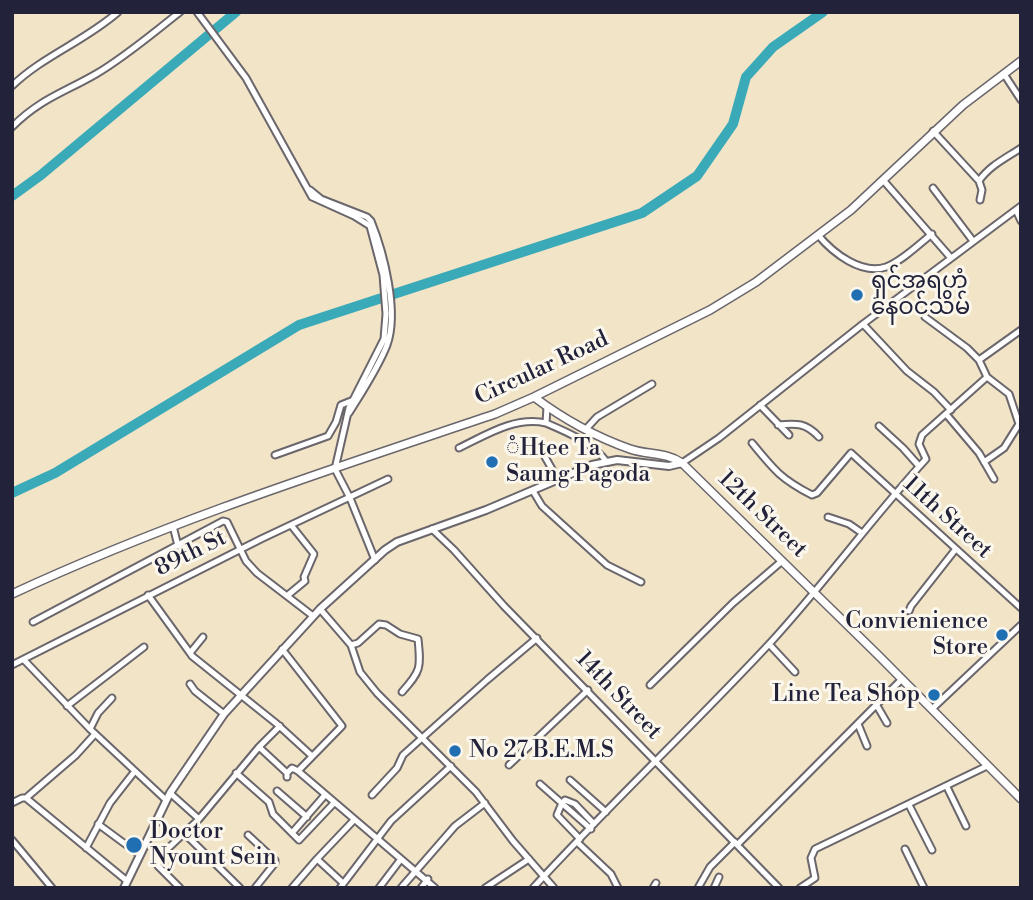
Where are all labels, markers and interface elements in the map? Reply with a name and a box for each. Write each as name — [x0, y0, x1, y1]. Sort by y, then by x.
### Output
place label: ရှင်အရဟံ နေဝင်သိမ် — [871, 268, 970, 322]
marker: ရှင်အရဟံ နေဝင်သိမ် — [849, 287, 865, 303]
street label: Circular Road — [471, 326, 613, 412]
place label: ံHtee Ta Saung Pagoda — [506, 435, 650, 489]
marker: ံHtee Ta Saung Pagoda — [484, 454, 500, 470]
street label: 12th Street — [712, 466, 812, 564]
street label: 11th Street — [897, 471, 997, 565]
street label: 89th St — [151, 525, 231, 583]
place label: Convienience Store — [845, 608, 988, 662]
marker: Convienience Store — [994, 627, 1010, 643]
street label: 14th Street — [569, 646, 667, 746]
place label: Line Tea Shop — [772, 681, 920, 709]
marker: Line Tea Shop — [926, 687, 942, 703]
place label: No 27 B.E.M.S — [469, 737, 614, 765]
marker: No 27 B.E.M.S — [447, 743, 463, 759]
place label: Doctor Nyount Sein — [150, 818, 276, 872]
marker: Doctor Nyount Sein — [124, 835, 144, 855]

